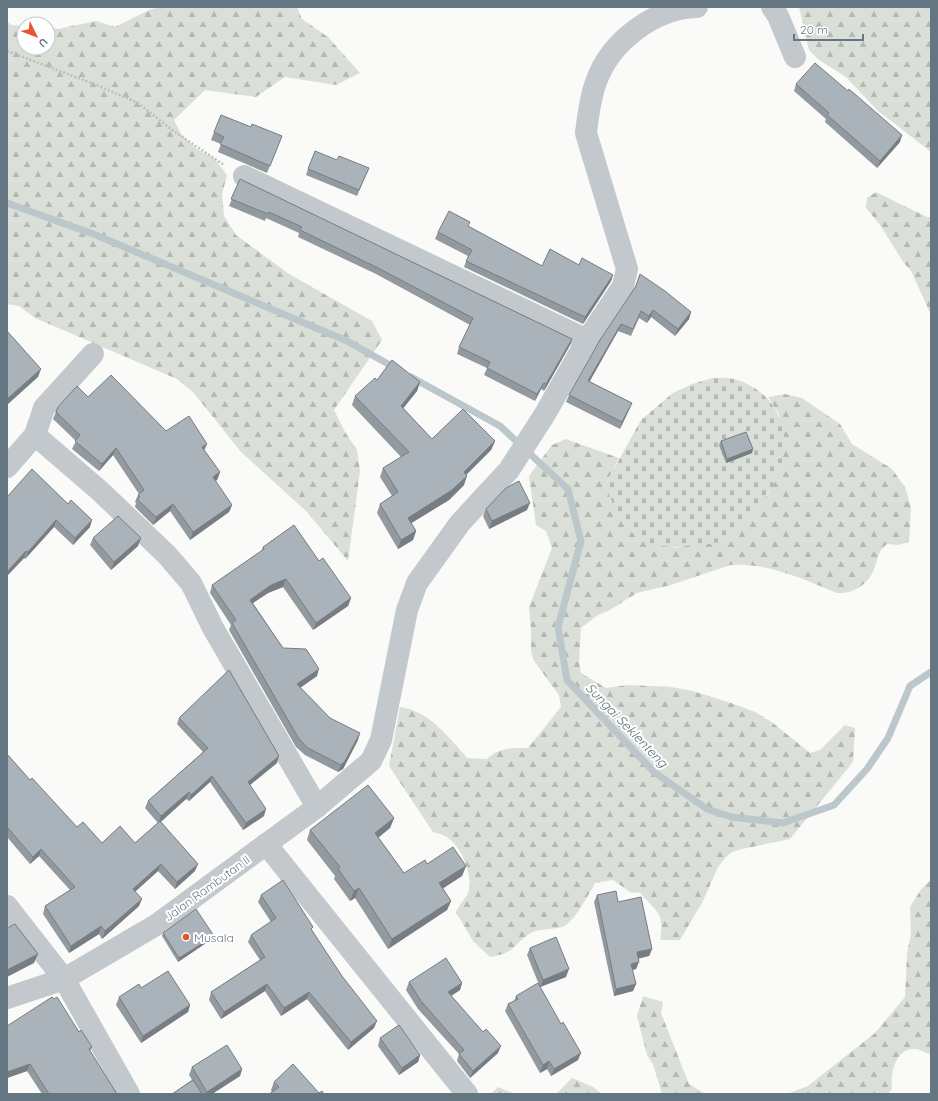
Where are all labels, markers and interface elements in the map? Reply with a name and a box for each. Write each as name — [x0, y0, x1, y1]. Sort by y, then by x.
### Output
north arrow — [16, 16, 56, 56]
scale bar — [794, 16, 863, 42]
text: 20 m — [800, 22, 828, 37]
text: U — [36, 35, 51, 50]
water label: Sungai Seklenteng — [583, 680, 672, 771]
street label: Jalan Rambutan II — [161, 852, 253, 924]
place label: Musala — [194, 930, 234, 945]
marker: Musala — [181, 932, 191, 942]

